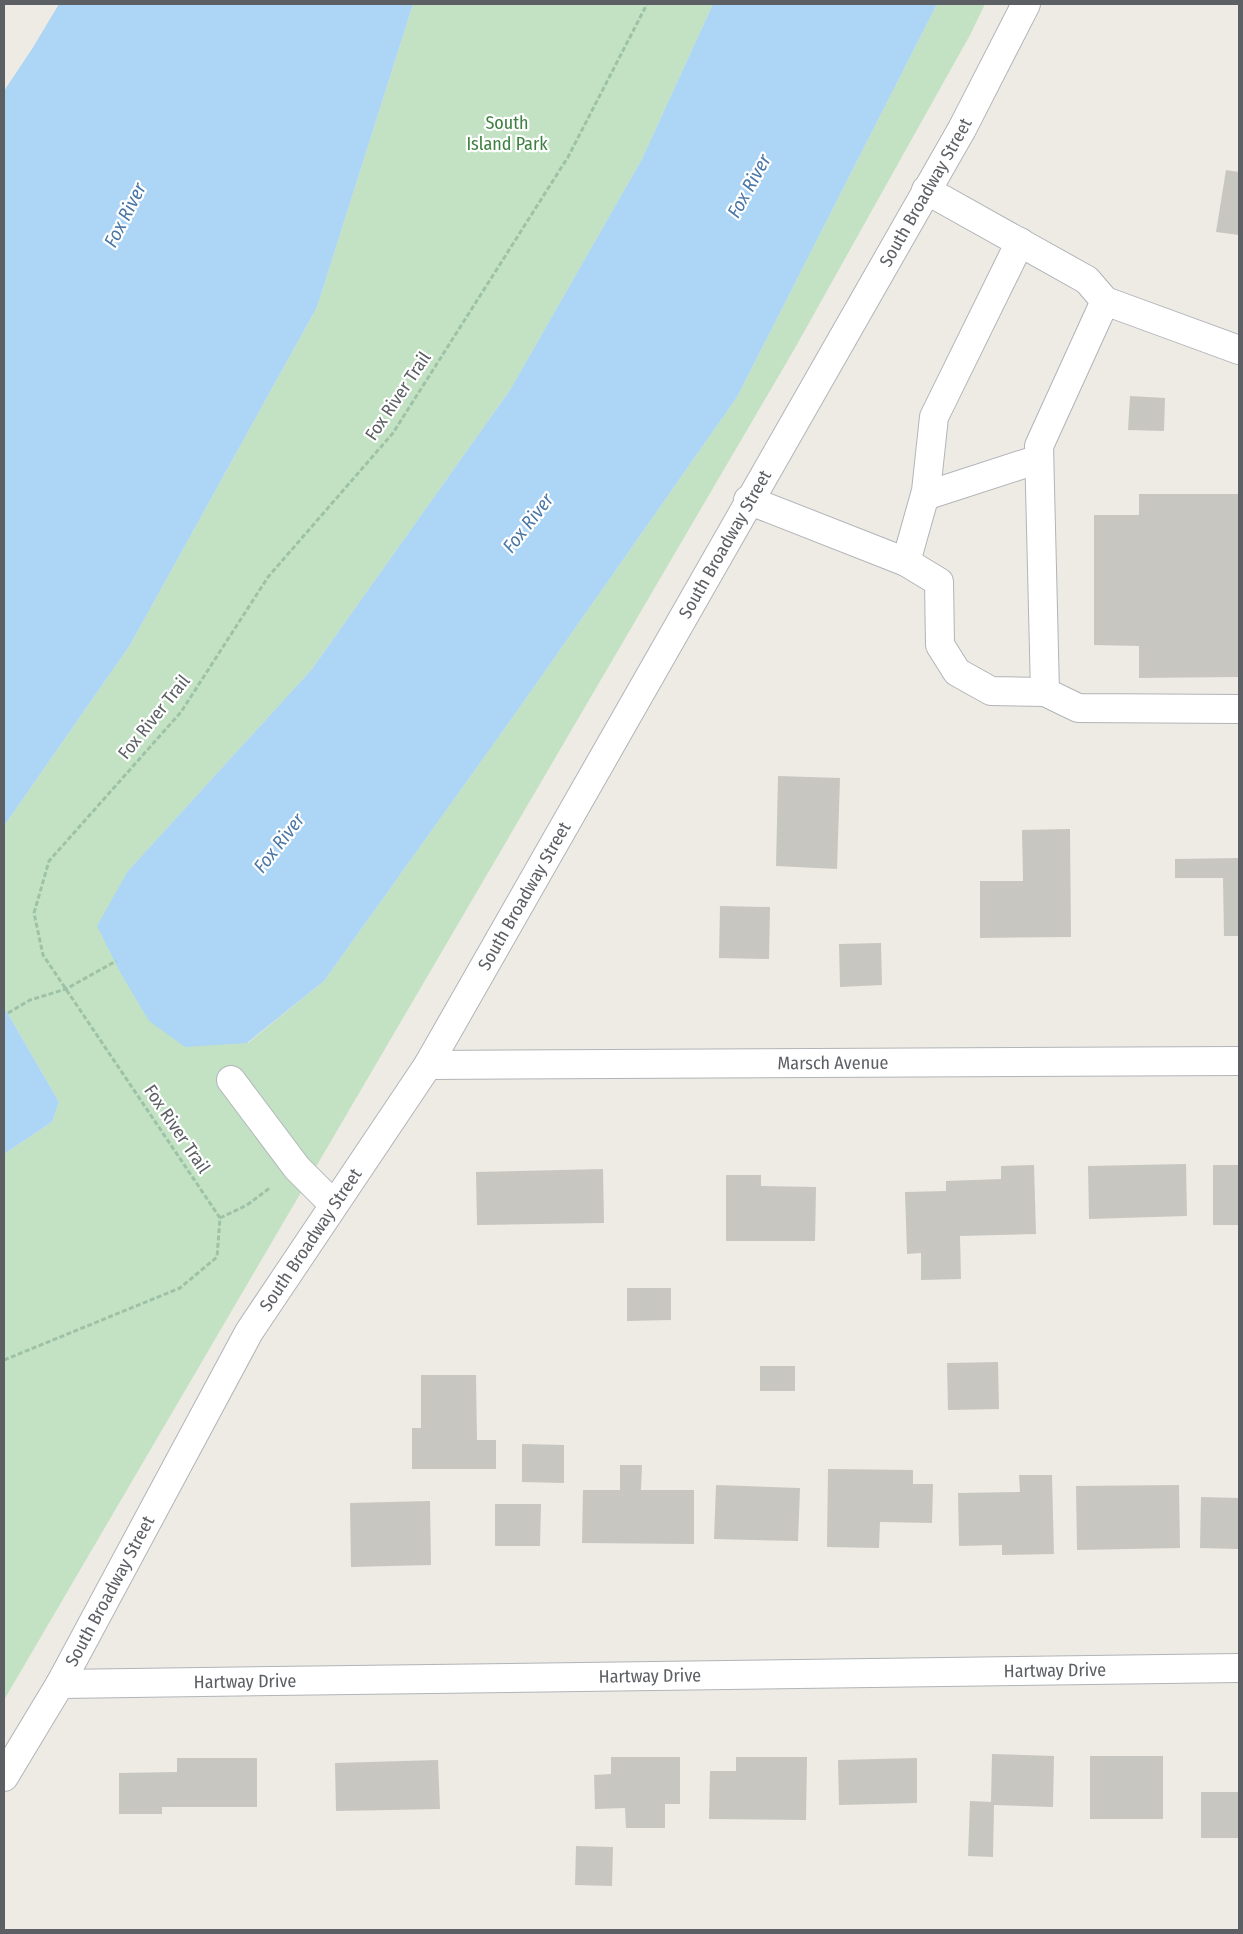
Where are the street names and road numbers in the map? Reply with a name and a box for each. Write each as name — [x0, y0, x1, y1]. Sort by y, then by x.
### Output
street label: South Broadway Street — [875, 114, 977, 271]
street label: Fox River Trail — [360, 347, 436, 444]
street label: South Broadway Street — [674, 466, 776, 623]
street label: Fox River Trail — [113, 670, 195, 764]
street label: South Broadway Street — [473, 818, 575, 974]
street label: Marsch Avenue — [777, 1052, 889, 1074]
street label: Fox River Trail — [139, 1081, 215, 1178]
street label: South Broadway Street — [255, 1164, 367, 1316]
street label: South Broadway Street — [61, 1512, 159, 1670]
street label: Hartway Drive — [1004, 1659, 1106, 1682]
street label: Hartway Drive — [599, 1664, 701, 1688]
street label: Hartway Drive — [194, 1670, 296, 1693]

